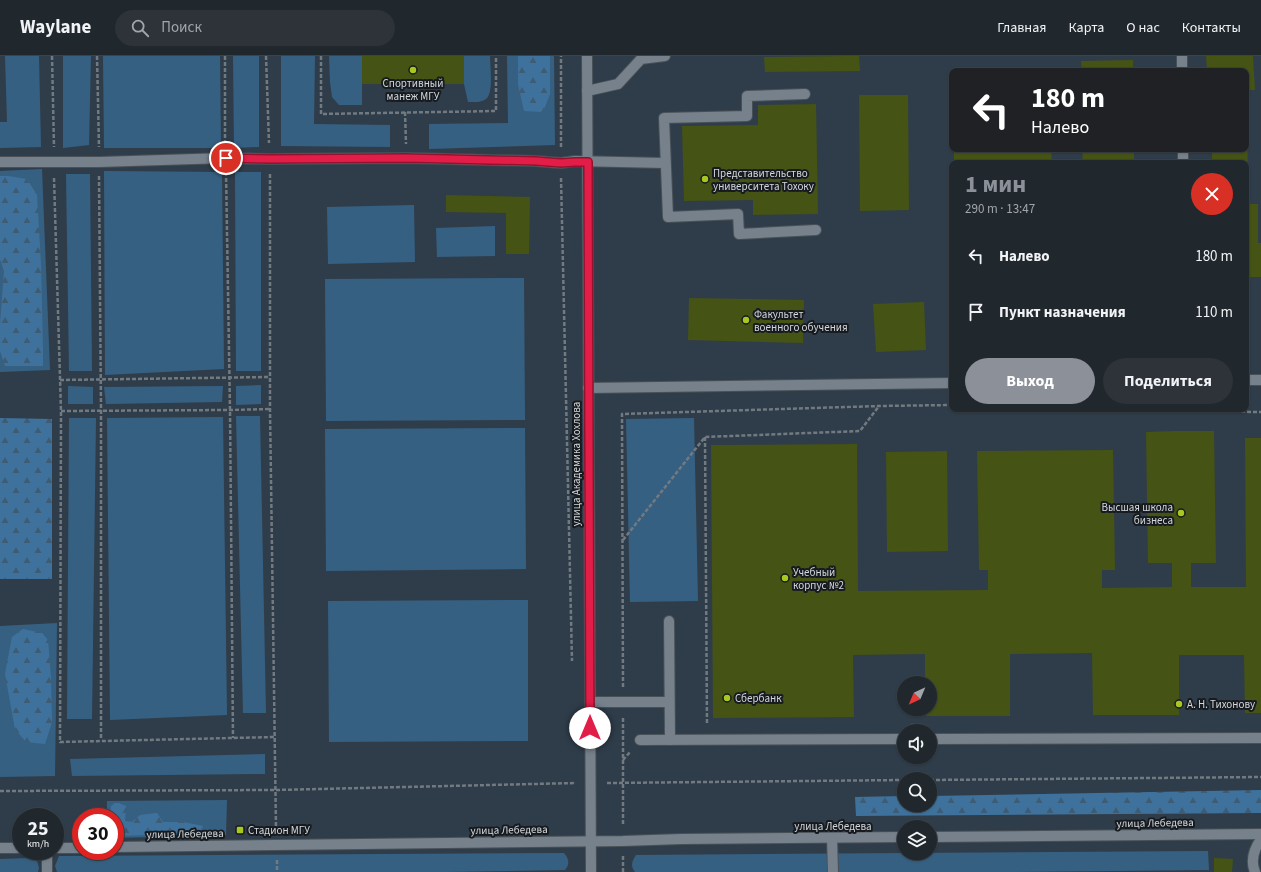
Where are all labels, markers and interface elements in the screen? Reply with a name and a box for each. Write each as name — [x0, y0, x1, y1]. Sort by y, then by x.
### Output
search box — [115, 10, 395, 46]
text: Waylane — [20, 14, 91, 41]
icon: search — [129, 17, 151, 39]
text: Поиск — [161, 17, 202, 38]
text: Главная — [997, 18, 1046, 38]
text: Карта — [1068, 18, 1104, 38]
text: О нас — [1126, 18, 1160, 38]
text: Контакты — [1182, 18, 1241, 38]
marker: Спортивный манеж МГУ — [408, 65, 418, 75]
place label: Спортивный манеж МГУ — [383, 76, 443, 104]
text: 180 m — [1031, 78, 1105, 118]
icon: left — [965, 84, 1017, 136]
text: Налево — [1031, 115, 1089, 140]
pin — [209, 141, 243, 175]
icon: arrive — [215, 147, 237, 169]
place label: Представительство университета Тохоку — [713, 166, 814, 194]
text: 1 мин — [965, 167, 1026, 202]
button: close — [1191, 173, 1233, 215]
marker: Представительство университета Тохоку — [700, 174, 710, 184]
text: 290 m · 13:47 — [965, 200, 1035, 218]
icon: left — [965, 245, 987, 267]
text: Налево — [999, 246, 1050, 267]
text: 180 m — [1195, 246, 1233, 267]
icon: arrive — [965, 301, 987, 323]
text: Пункт назначения — [999, 302, 1126, 323]
text: 110 m — [1195, 302, 1233, 323]
place label: Факультет военного обучения — [754, 307, 848, 335]
marker: Факультет военного обучения — [741, 315, 751, 325]
button: Выход — [965, 358, 1095, 404]
button: Поделиться — [1103, 358, 1233, 404]
street label: улица Академика Хохлова — [569, 402, 584, 526]
place label: Высшая школа бизнеса — [1102, 500, 1173, 528]
marker: Высшая школа бизнеса — [1176, 508, 1186, 518]
place label: Учебный корпус №2 — [793, 565, 844, 593]
marker: Учебный корпус №2 — [780, 573, 790, 583]
north arrow — [897, 676, 937, 716]
map controls — [897, 676, 937, 860]
place label: Сбербанк — [735, 691, 782, 706]
marker: Сбербанк — [722, 693, 732, 703]
place label: А. Н. Тихонову — [1187, 697, 1255, 712]
marker: А. Н. Тихонову — [1174, 699, 1184, 709]
position arrow — [569, 707, 611, 749]
button: sound — [897, 724, 937, 764]
button: search — [897, 772, 937, 812]
speed limit sign: 30 — [72, 808, 124, 860]
text: 25 — [27, 815, 49, 843]
street label: улица Лебедева — [1116, 815, 1194, 831]
street label: улица Лебедева — [794, 819, 872, 834]
button: layers — [897, 820, 937, 860]
street label: улица Лебедева — [470, 822, 548, 838]
place label: Стадион МГУ — [248, 823, 310, 838]
marker: Стадион МГУ — [235, 825, 245, 835]
street label: улица Лебедева — [146, 826, 224, 842]
text: km/h — [27, 837, 49, 851]

